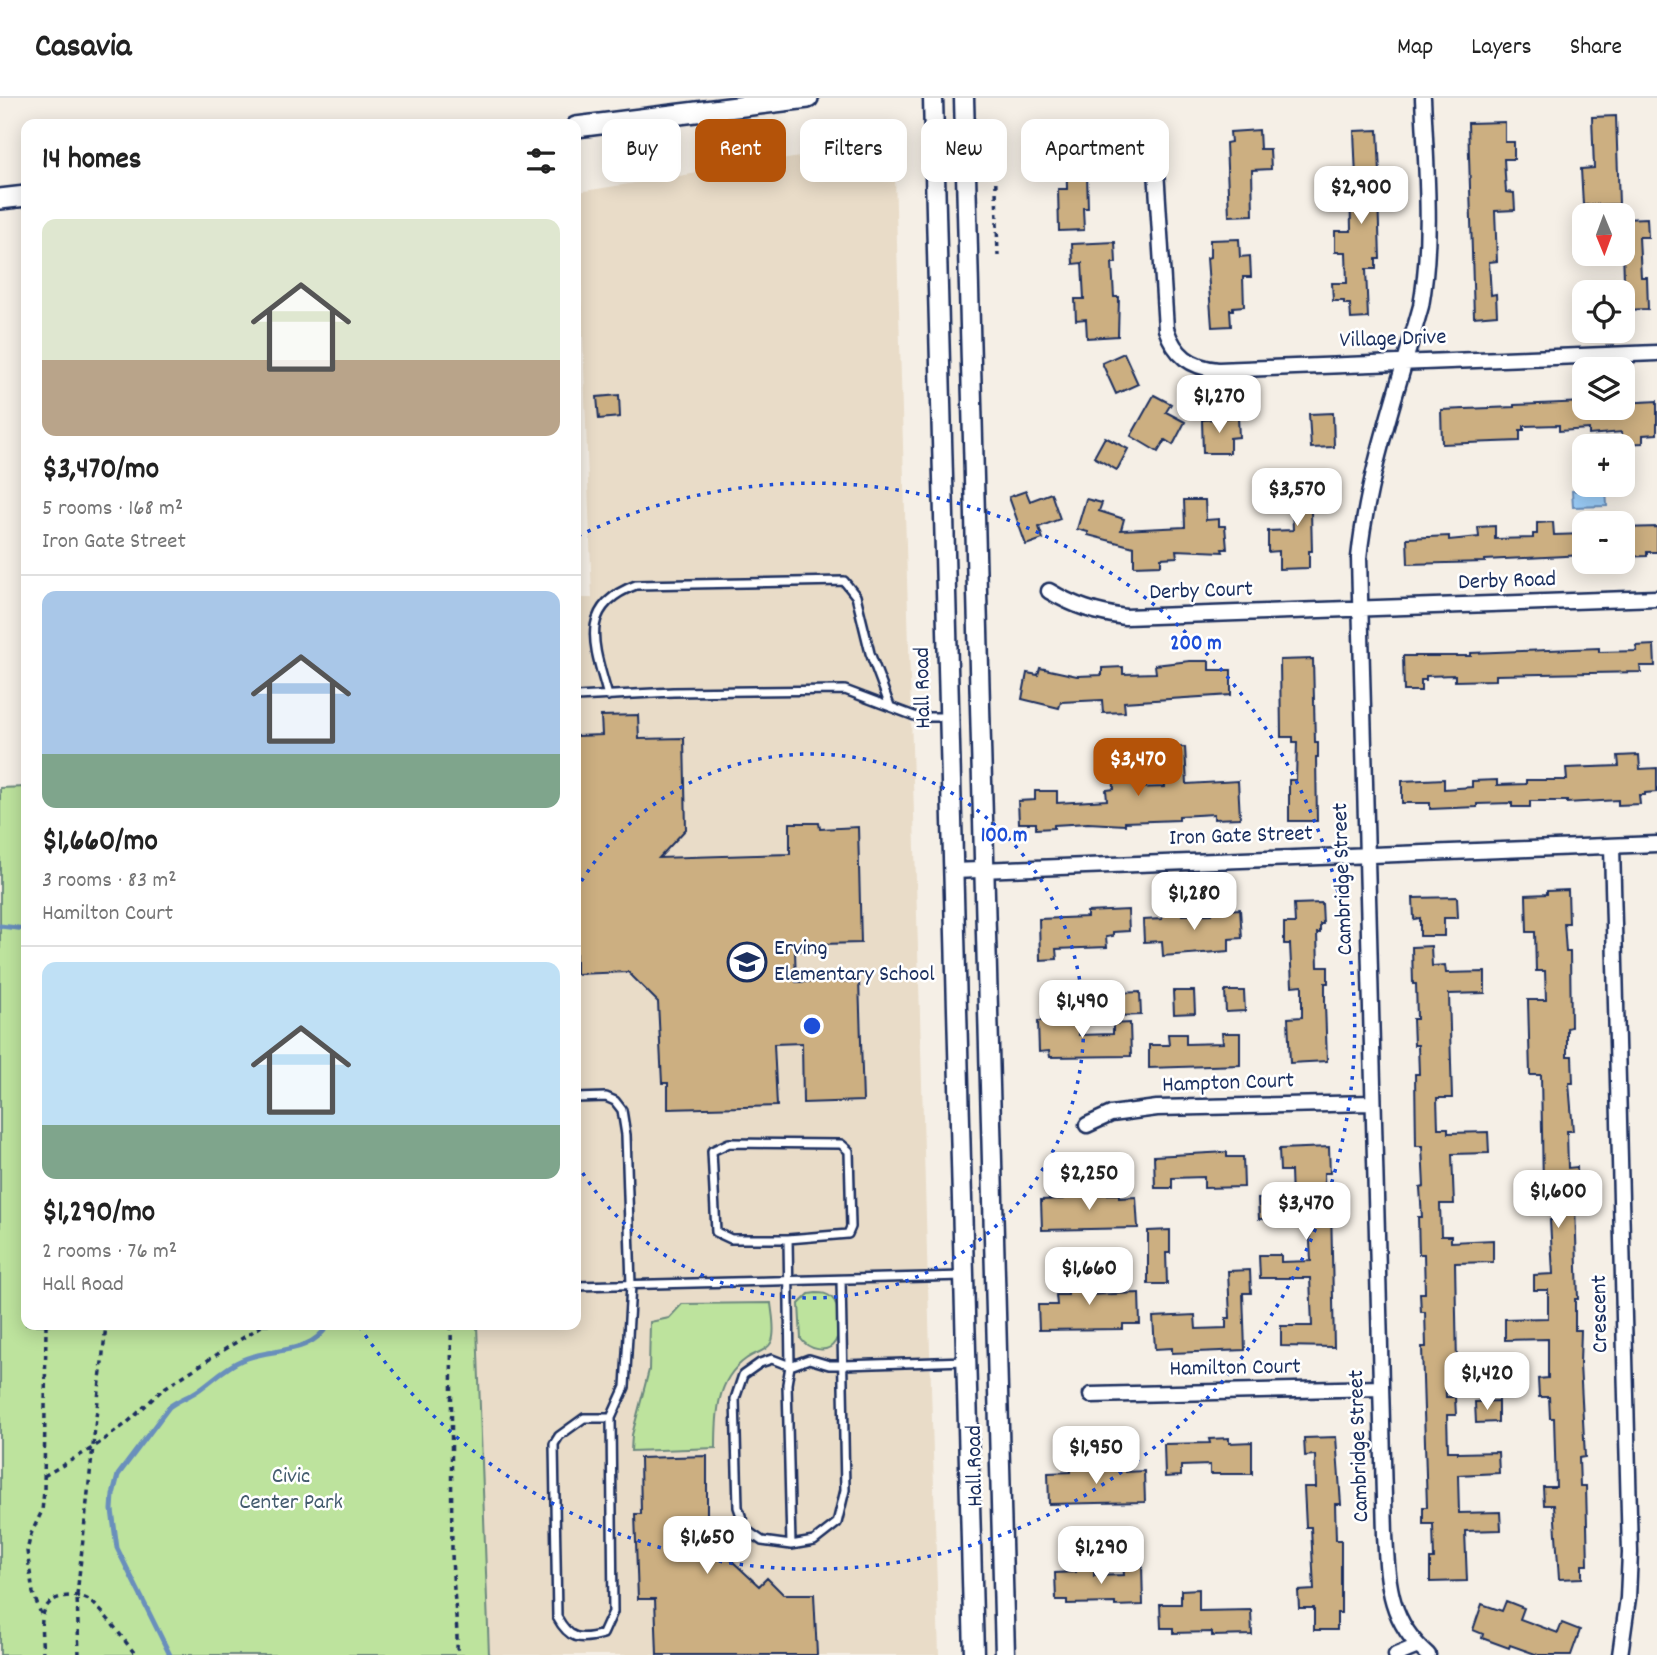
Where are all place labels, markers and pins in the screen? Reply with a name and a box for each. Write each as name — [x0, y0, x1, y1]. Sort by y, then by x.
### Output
pin: $2,900 — [1304, 166, 1418, 226]
pin: $1,270 — [1162, 376, 1276, 435]
pin: $3,570 — [1240, 468, 1354, 528]
pin: $3,470 — [1081, 738, 1195, 798]
pin: $1,280 — [1137, 872, 1251, 932]
place label: Erving Elementary School — [774, 933, 935, 992]
school or university icon: Erving Elementary School — [726, 941, 768, 983]
pin: $1,490 — [1025, 981, 1139, 1040]
centre of rings — [800, 1014, 824, 1038]
pin: $2,250 — [1032, 1152, 1146, 1212]
pin: $1,600 — [1501, 1170, 1615, 1230]
pin: $3,470 — [1249, 1182, 1363, 1242]
pin: $1,660 — [1032, 1248, 1146, 1307]
pin: $1,420 — [1430, 1352, 1544, 1412]
pin: $1,950 — [1039, 1426, 1153, 1486]
pin: $1,650 — [650, 1516, 764, 1576]
pin: $1,290 — [1044, 1526, 1158, 1586]

